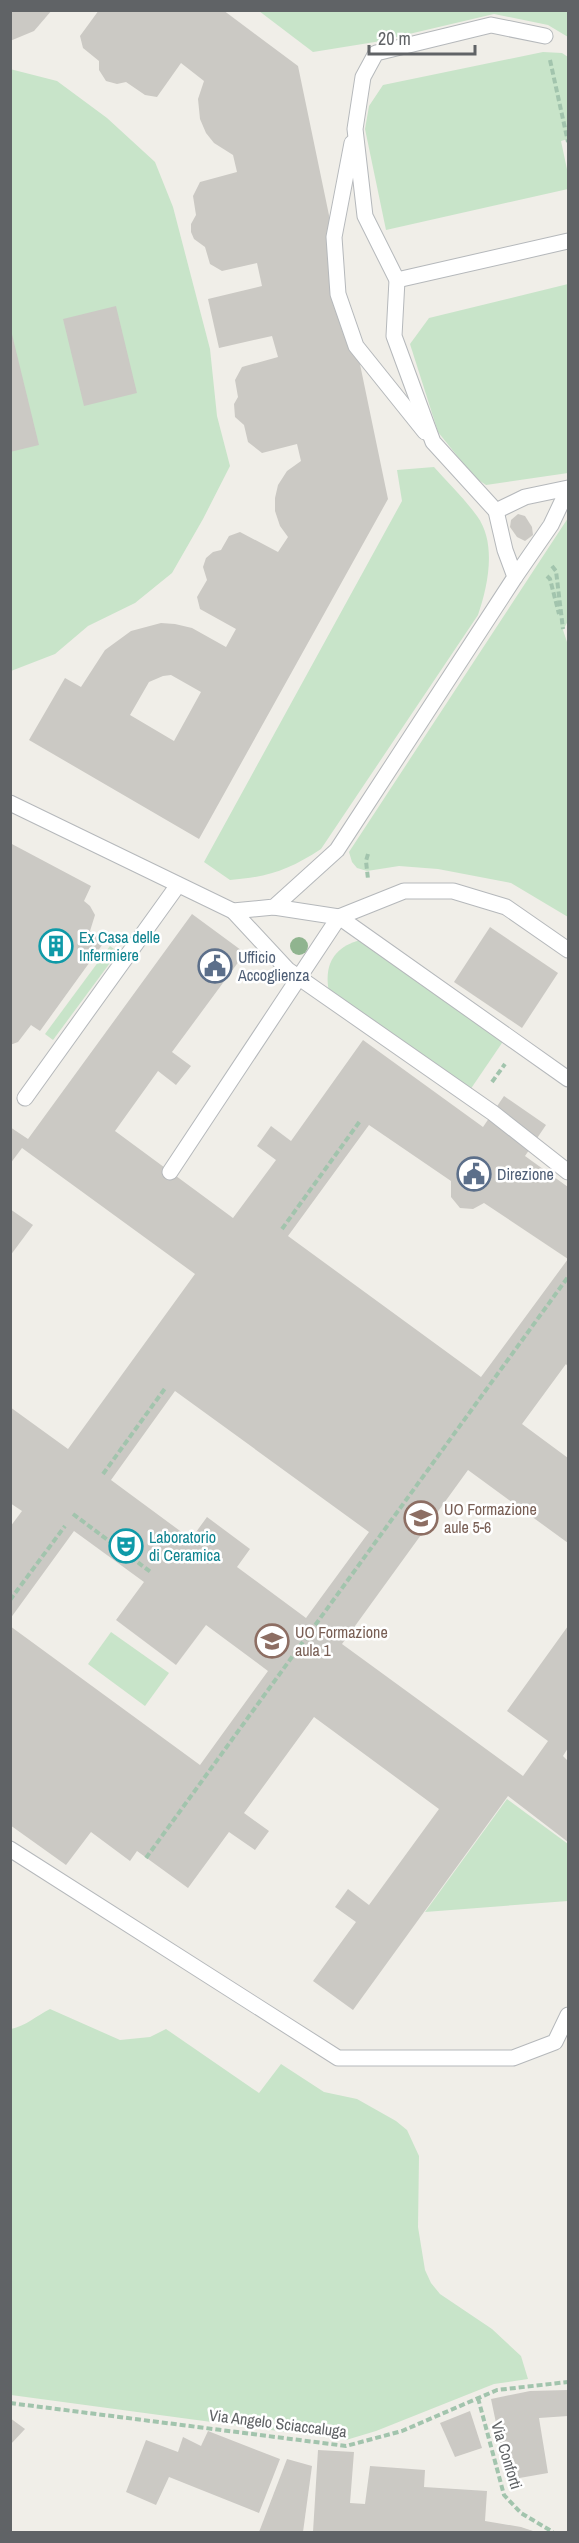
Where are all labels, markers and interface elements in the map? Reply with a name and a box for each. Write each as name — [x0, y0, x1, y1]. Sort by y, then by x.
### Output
scale bar — [369, 18, 476, 56]
text: 20 m — [378, 26, 411, 51]
place label: Ex Casa delle Infermiere — [79, 926, 160, 966]
building icon: Ex Casa delle Infermiere — [38, 928, 74, 964]
place label: Ufficio Accoglienza — [237, 946, 310, 986]
public building icon: Ufficio Accoglienza — [197, 948, 233, 984]
public building icon: Direzione — [456, 1156, 492, 1192]
place label: Direzione — [497, 1163, 554, 1185]
place label: UO Formazione aule 5-6 — [444, 1498, 537, 1538]
school or university icon: UO Formazione aule 5-6 — [403, 1500, 439, 1536]
place label: Laboratorio di Ceramica — [149, 1526, 221, 1566]
theatre icon: Laboratorio di Ceramica — [108, 1528, 144, 1564]
place label: UO Formazione aula 1 — [295, 1621, 388, 1661]
school or university icon: UO Formazione aula 1 — [254, 1623, 290, 1659]
street label: Via Angelo Sciaccaluga — [208, 2404, 349, 2442]
street label: Via Conforti — [486, 2418, 528, 2492]

